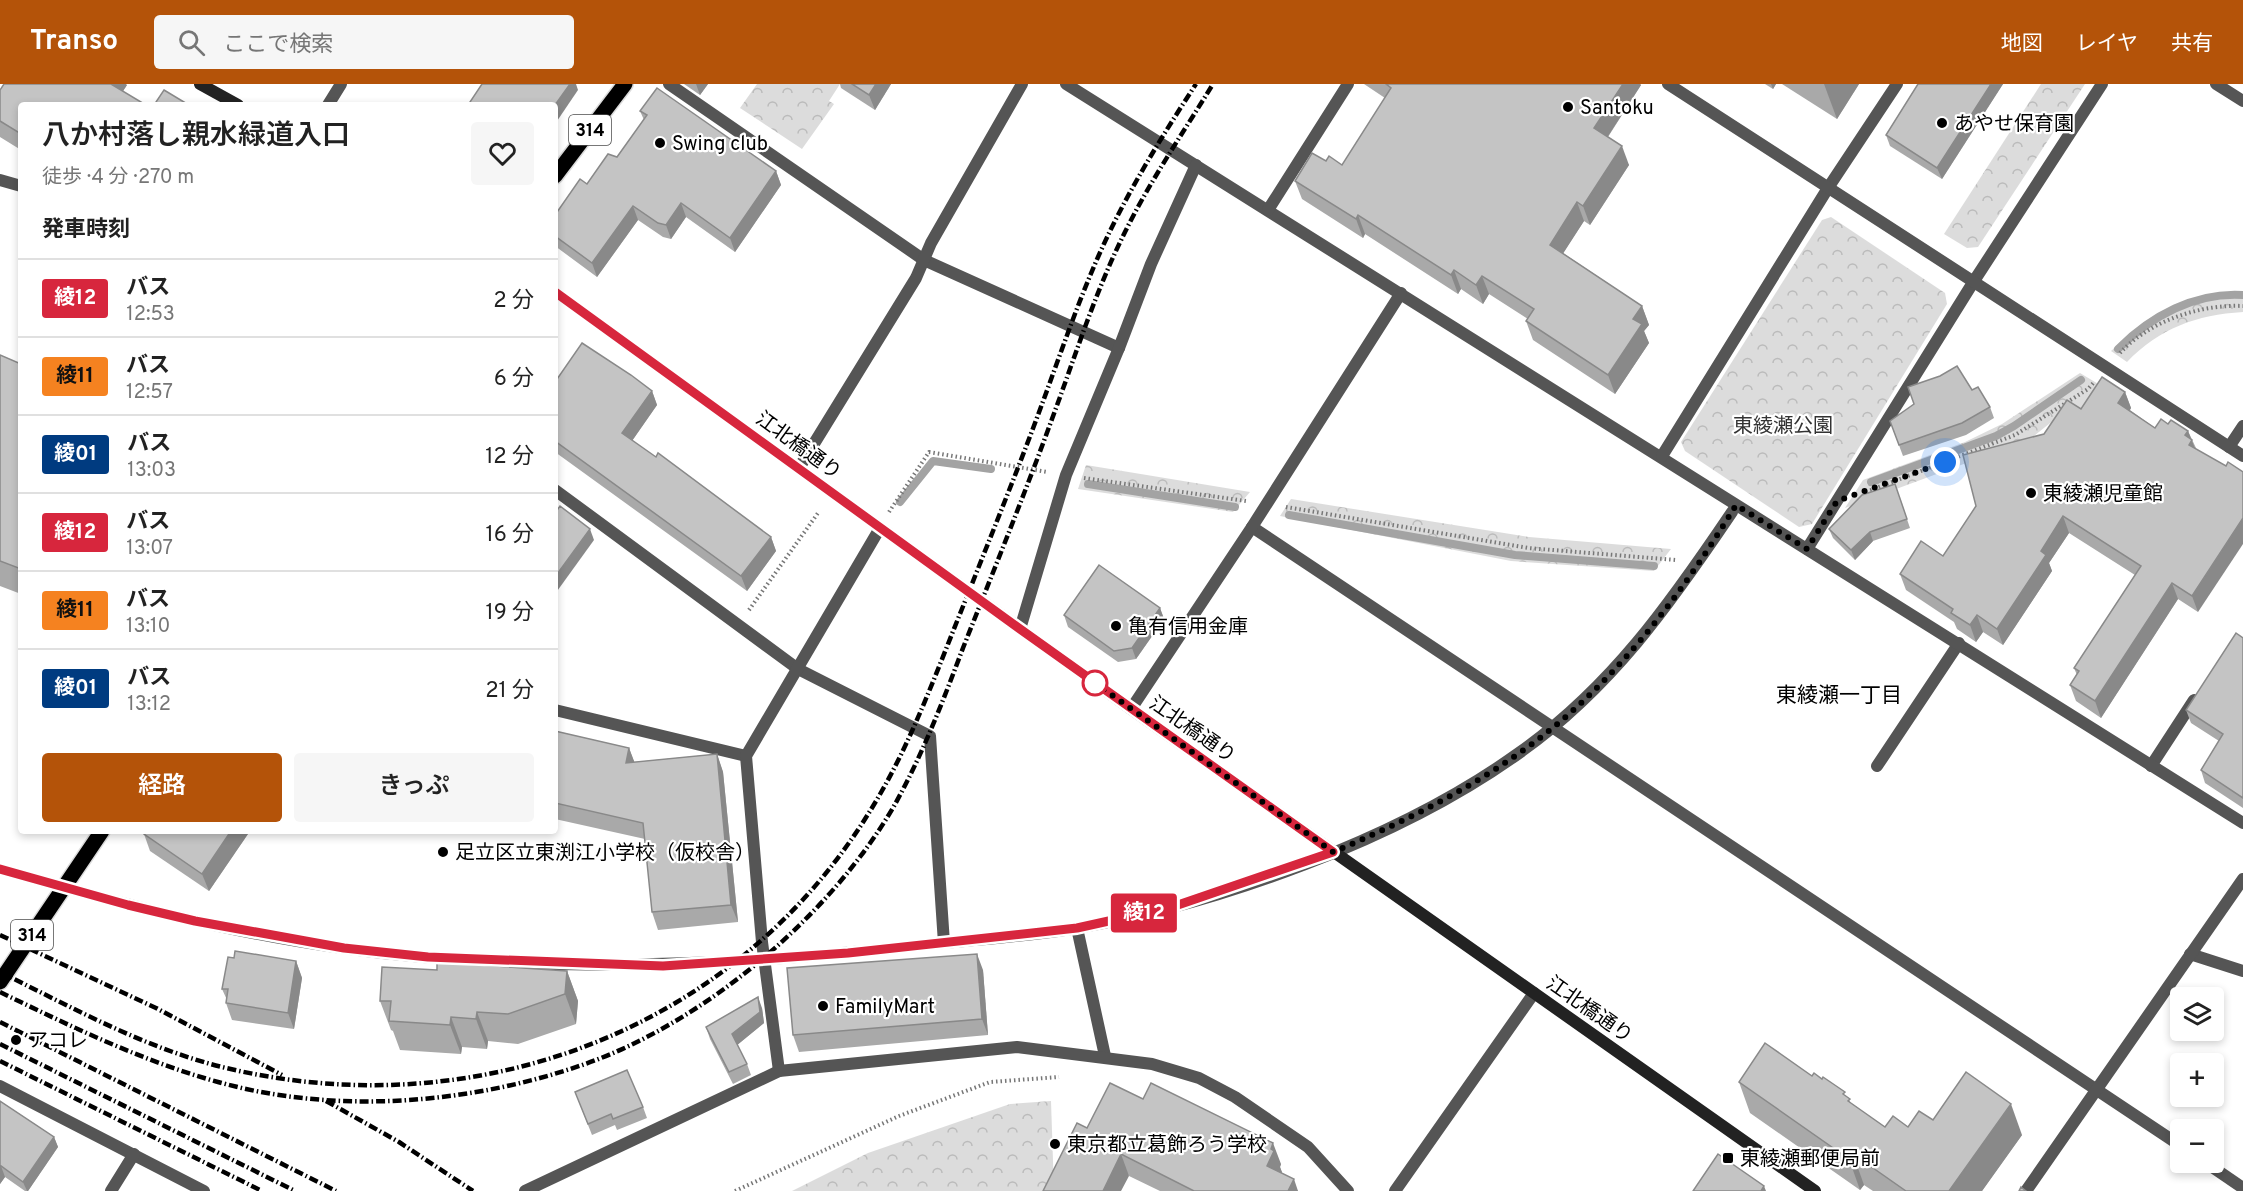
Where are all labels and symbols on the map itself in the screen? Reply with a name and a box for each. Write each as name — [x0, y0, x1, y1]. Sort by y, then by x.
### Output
place label: Santoku — [1580, 96, 1654, 122]
marker: Santoku — [1561, 100, 1575, 114]
place label: あやせ保育園 — [1954, 112, 2074, 138]
road number: 314 — [569, 115, 611, 145]
marker: あやせ保育園 — [1935, 116, 1949, 130]
place label: Swing club — [672, 132, 768, 158]
marker: Swing club — [653, 136, 667, 150]
street label: 江北橋通り — [750, 407, 846, 487]
park label: 東綾瀬公園 — [1733, 414, 1833, 440]
your location — [1930, 447, 1960, 477]
place label: 東綾瀬児童館 — [2043, 482, 2163, 508]
marker: 東綾瀬児童館 — [2024, 486, 2038, 500]
place label: 亀有信用金庫 — [1128, 615, 1248, 641]
marker: 亀有信用金庫 — [1109, 619, 1123, 633]
unlabelled marker — [1082, 670, 1108, 696]
district label: 東綾瀬一丁目 — [1776, 683, 1902, 710]
street label: 江北橋通り — [1143, 691, 1240, 770]
place label: 足立区立東渕江小学校（仮校舎） — [455, 841, 755, 867]
marker: 足立区立東渕江小学校（仮校舎） — [436, 845, 450, 859]
line badge: 綾12 — [1110, 894, 1178, 932]
road number: 314 — [11, 920, 53, 950]
street label: 江北橋通り — [1540, 971, 1637, 1050]
place label: FamilyMart — [835, 995, 935, 1021]
marker: FamilyMart — [816, 999, 830, 1013]
place label: アコレ — [28, 1029, 88, 1055]
marker: アコレ — [9, 1033, 23, 1047]
place label: 東京都立葛飾ろう学校 — [1067, 1133, 1267, 1159]
marker: 東京都立葛飾ろう学校 — [1048, 1137, 1062, 1151]
place label: 東綾瀬郵便局前 — [1740, 1147, 1880, 1173]
marker: 東綾瀬郵便局前 — [1721, 1151, 1735, 1165]

